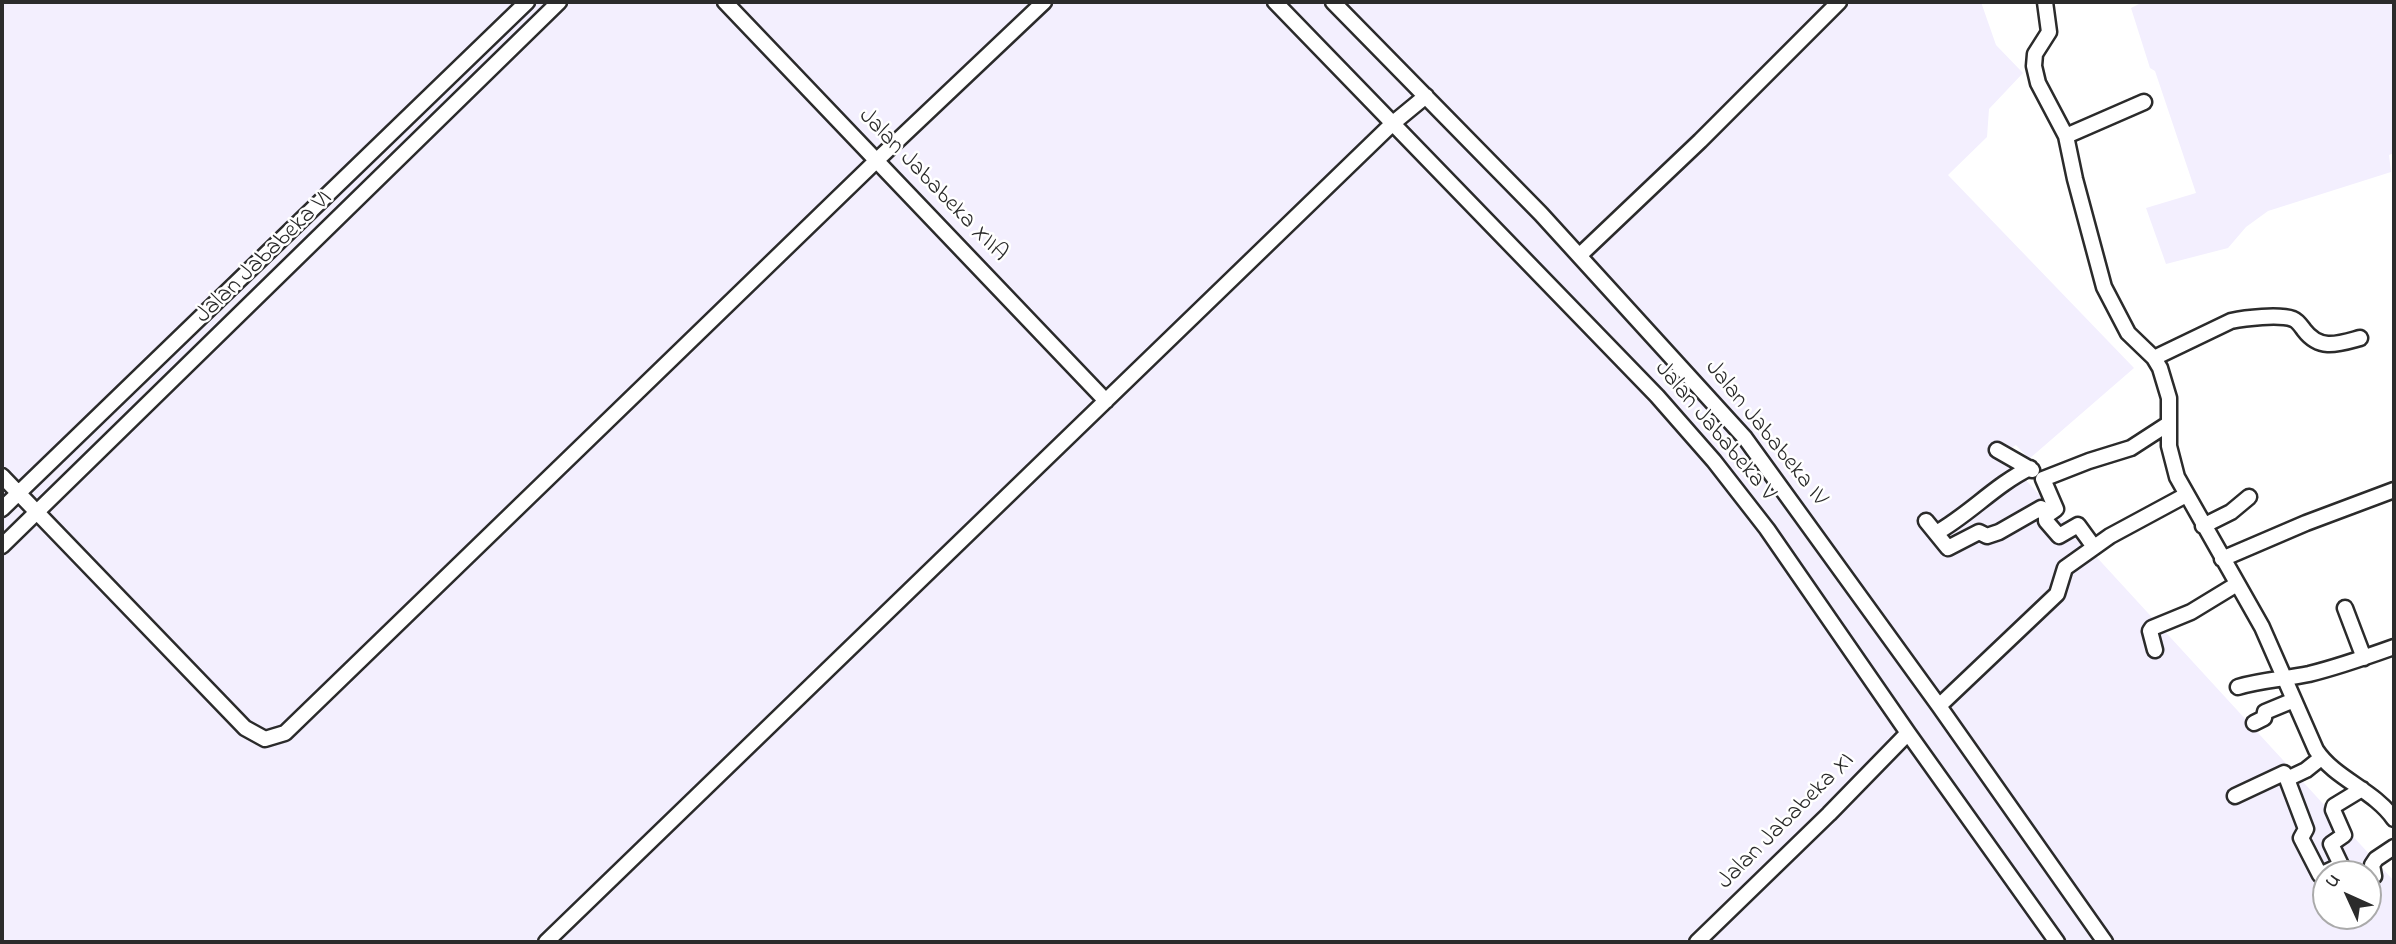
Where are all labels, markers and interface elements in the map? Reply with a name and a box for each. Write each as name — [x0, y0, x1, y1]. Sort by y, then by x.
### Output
street label: Jalan Jababeka XIIA — [851, 103, 1013, 269]
street label: Jalan Jababeka VI — [190, 185, 340, 331]
street label: Jalan Jababeka IV — [1697, 355, 1833, 513]
street label: Jalan Jababeka V — [1647, 356, 1781, 508]
street label: Jalan Jababeka XI — [1712, 747, 1862, 897]
north arrow — [2312, 860, 2382, 930]
text: U — [2319, 867, 2347, 895]

